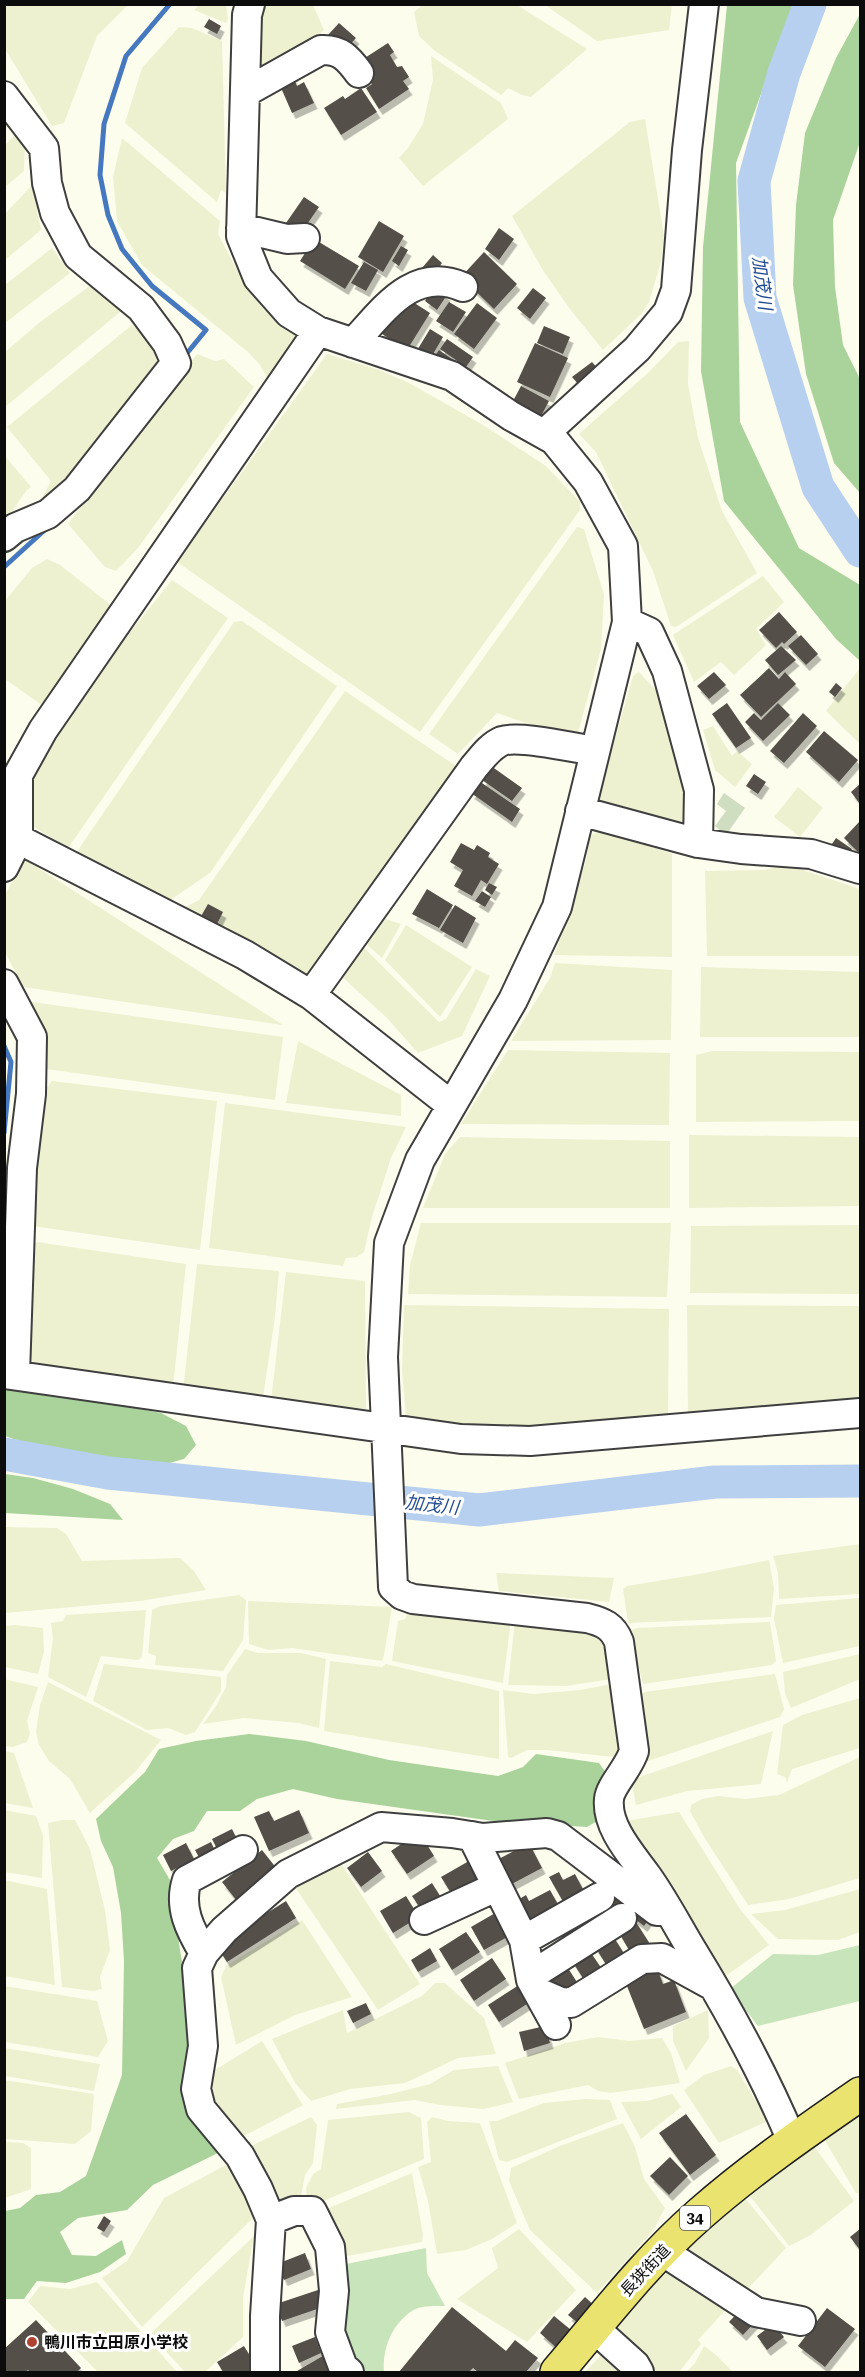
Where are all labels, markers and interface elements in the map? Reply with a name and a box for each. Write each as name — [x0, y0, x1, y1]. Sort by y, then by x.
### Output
water label: 加茂川 — [749, 255, 776, 313]
water label: 加茂川 — [404, 1491, 462, 1518]
road number: 34 — [680, 2206, 710, 2230]
street label: 長狭街道 — [617, 2240, 674, 2300]
place label: 鴨川市立田原小学校 — [44, 2333, 188, 2352]
marker: 鴨川市立田原小学校 — [25, 2335, 39, 2349]

